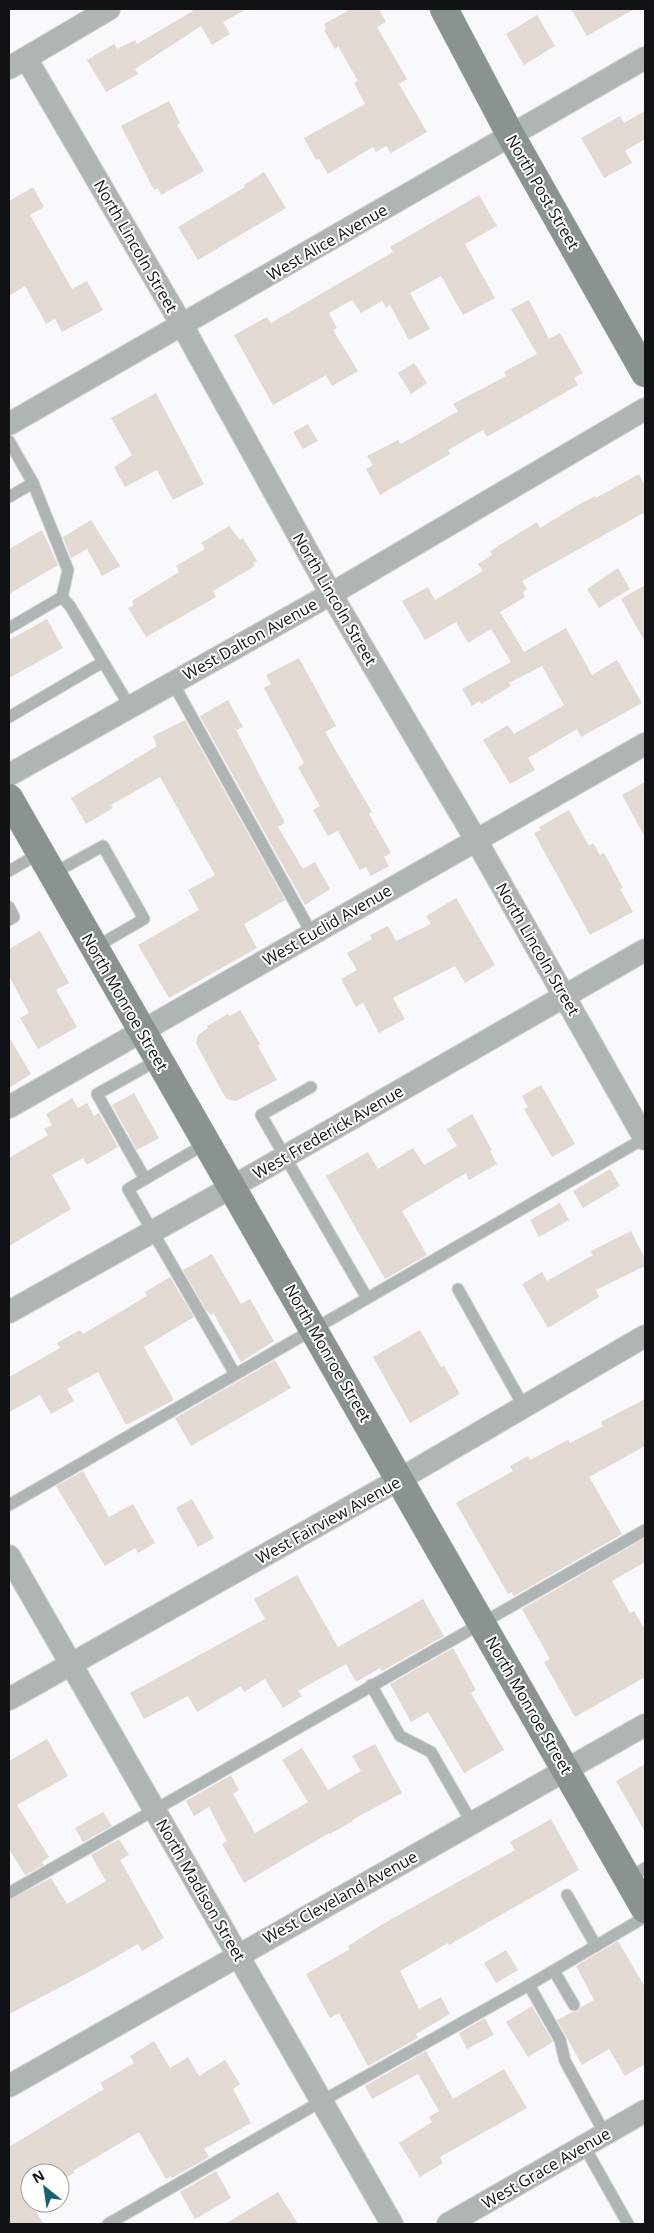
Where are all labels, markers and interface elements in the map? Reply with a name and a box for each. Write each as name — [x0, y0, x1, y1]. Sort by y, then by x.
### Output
street label: North Post Street — [501, 131, 585, 254]
street label: North Lincoln Street — [89, 176, 183, 317]
street label: West Alice Avenue — [263, 198, 391, 286]
street label: North Lincoln Street — [288, 529, 382, 670]
street label: West Dalton Avenue — [179, 593, 321, 685]
street label: West Euclid Avenue — [259, 879, 395, 971]
street label: North Lincoln Street — [491, 879, 585, 1020]
street label: North Monroe Street — [77, 929, 174, 1075]
street label: West Frederick Avenue — [249, 1080, 407, 1184]
street label: North Monroe Street — [280, 1280, 377, 1426]
street label: West Fairview Avenue — [252, 1471, 404, 1569]
street label: North Monroe Street — [481, 1632, 578, 1778]
street label: North Madison Street — [151, 1815, 251, 1965]
street label: West Cleveland Avenue — [259, 1845, 421, 1949]
street label: West Grace Avenue — [478, 2122, 614, 2214]
north arrow — [20, 2163, 70, 2213]
text: N — [29, 2165, 48, 2187]

